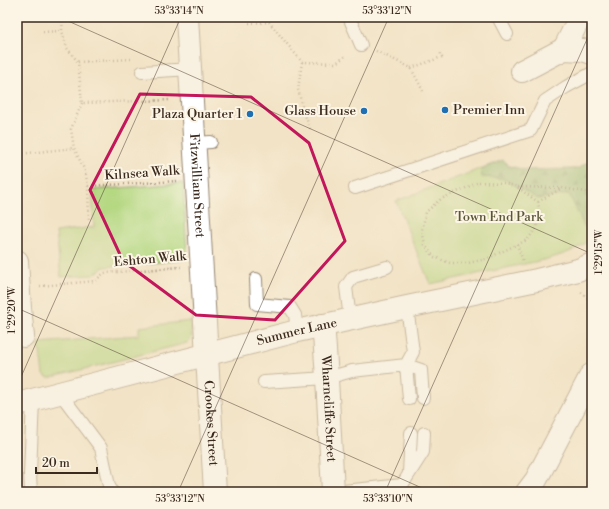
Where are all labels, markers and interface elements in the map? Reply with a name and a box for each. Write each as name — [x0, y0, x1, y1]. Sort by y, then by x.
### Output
text: 53°33'14"N — [154, 5, 204, 17]
text: 53°33'12"N — [362, 5, 412, 17]
place label: Premier Inn — [453, 102, 525, 118]
place label: Glass House — [285, 103, 356, 119]
marker: Premier Inn — [440, 105, 450, 115]
place label: Plaza Quarter 1 — [152, 106, 242, 122]
marker: Glass House — [359, 106, 369, 116]
marker: Plaza Quarter 1 — [245, 109, 255, 119]
street label: Fitzwilliam Street — [186, 133, 208, 239]
street label: Kilnsea Walk — [104, 162, 181, 184]
park label: Town End Park — [455, 209, 544, 225]
text: 1°29'15"W — [593, 229, 605, 274]
street label: Eshton Walk — [113, 248, 188, 270]
text: 1°29'20"W — [6, 285, 18, 334]
street label: Summer Lane — [255, 314, 339, 349]
street label: Wharncliffe Street — [317, 354, 339, 463]
street label: Crookes Street — [200, 380, 221, 467]
scale bar — [36, 449, 97, 475]
text: 20 m — [42, 456, 70, 471]
text: 53°33'12"N — [155, 493, 205, 505]
text: 53°33'10"N — [363, 493, 414, 505]

